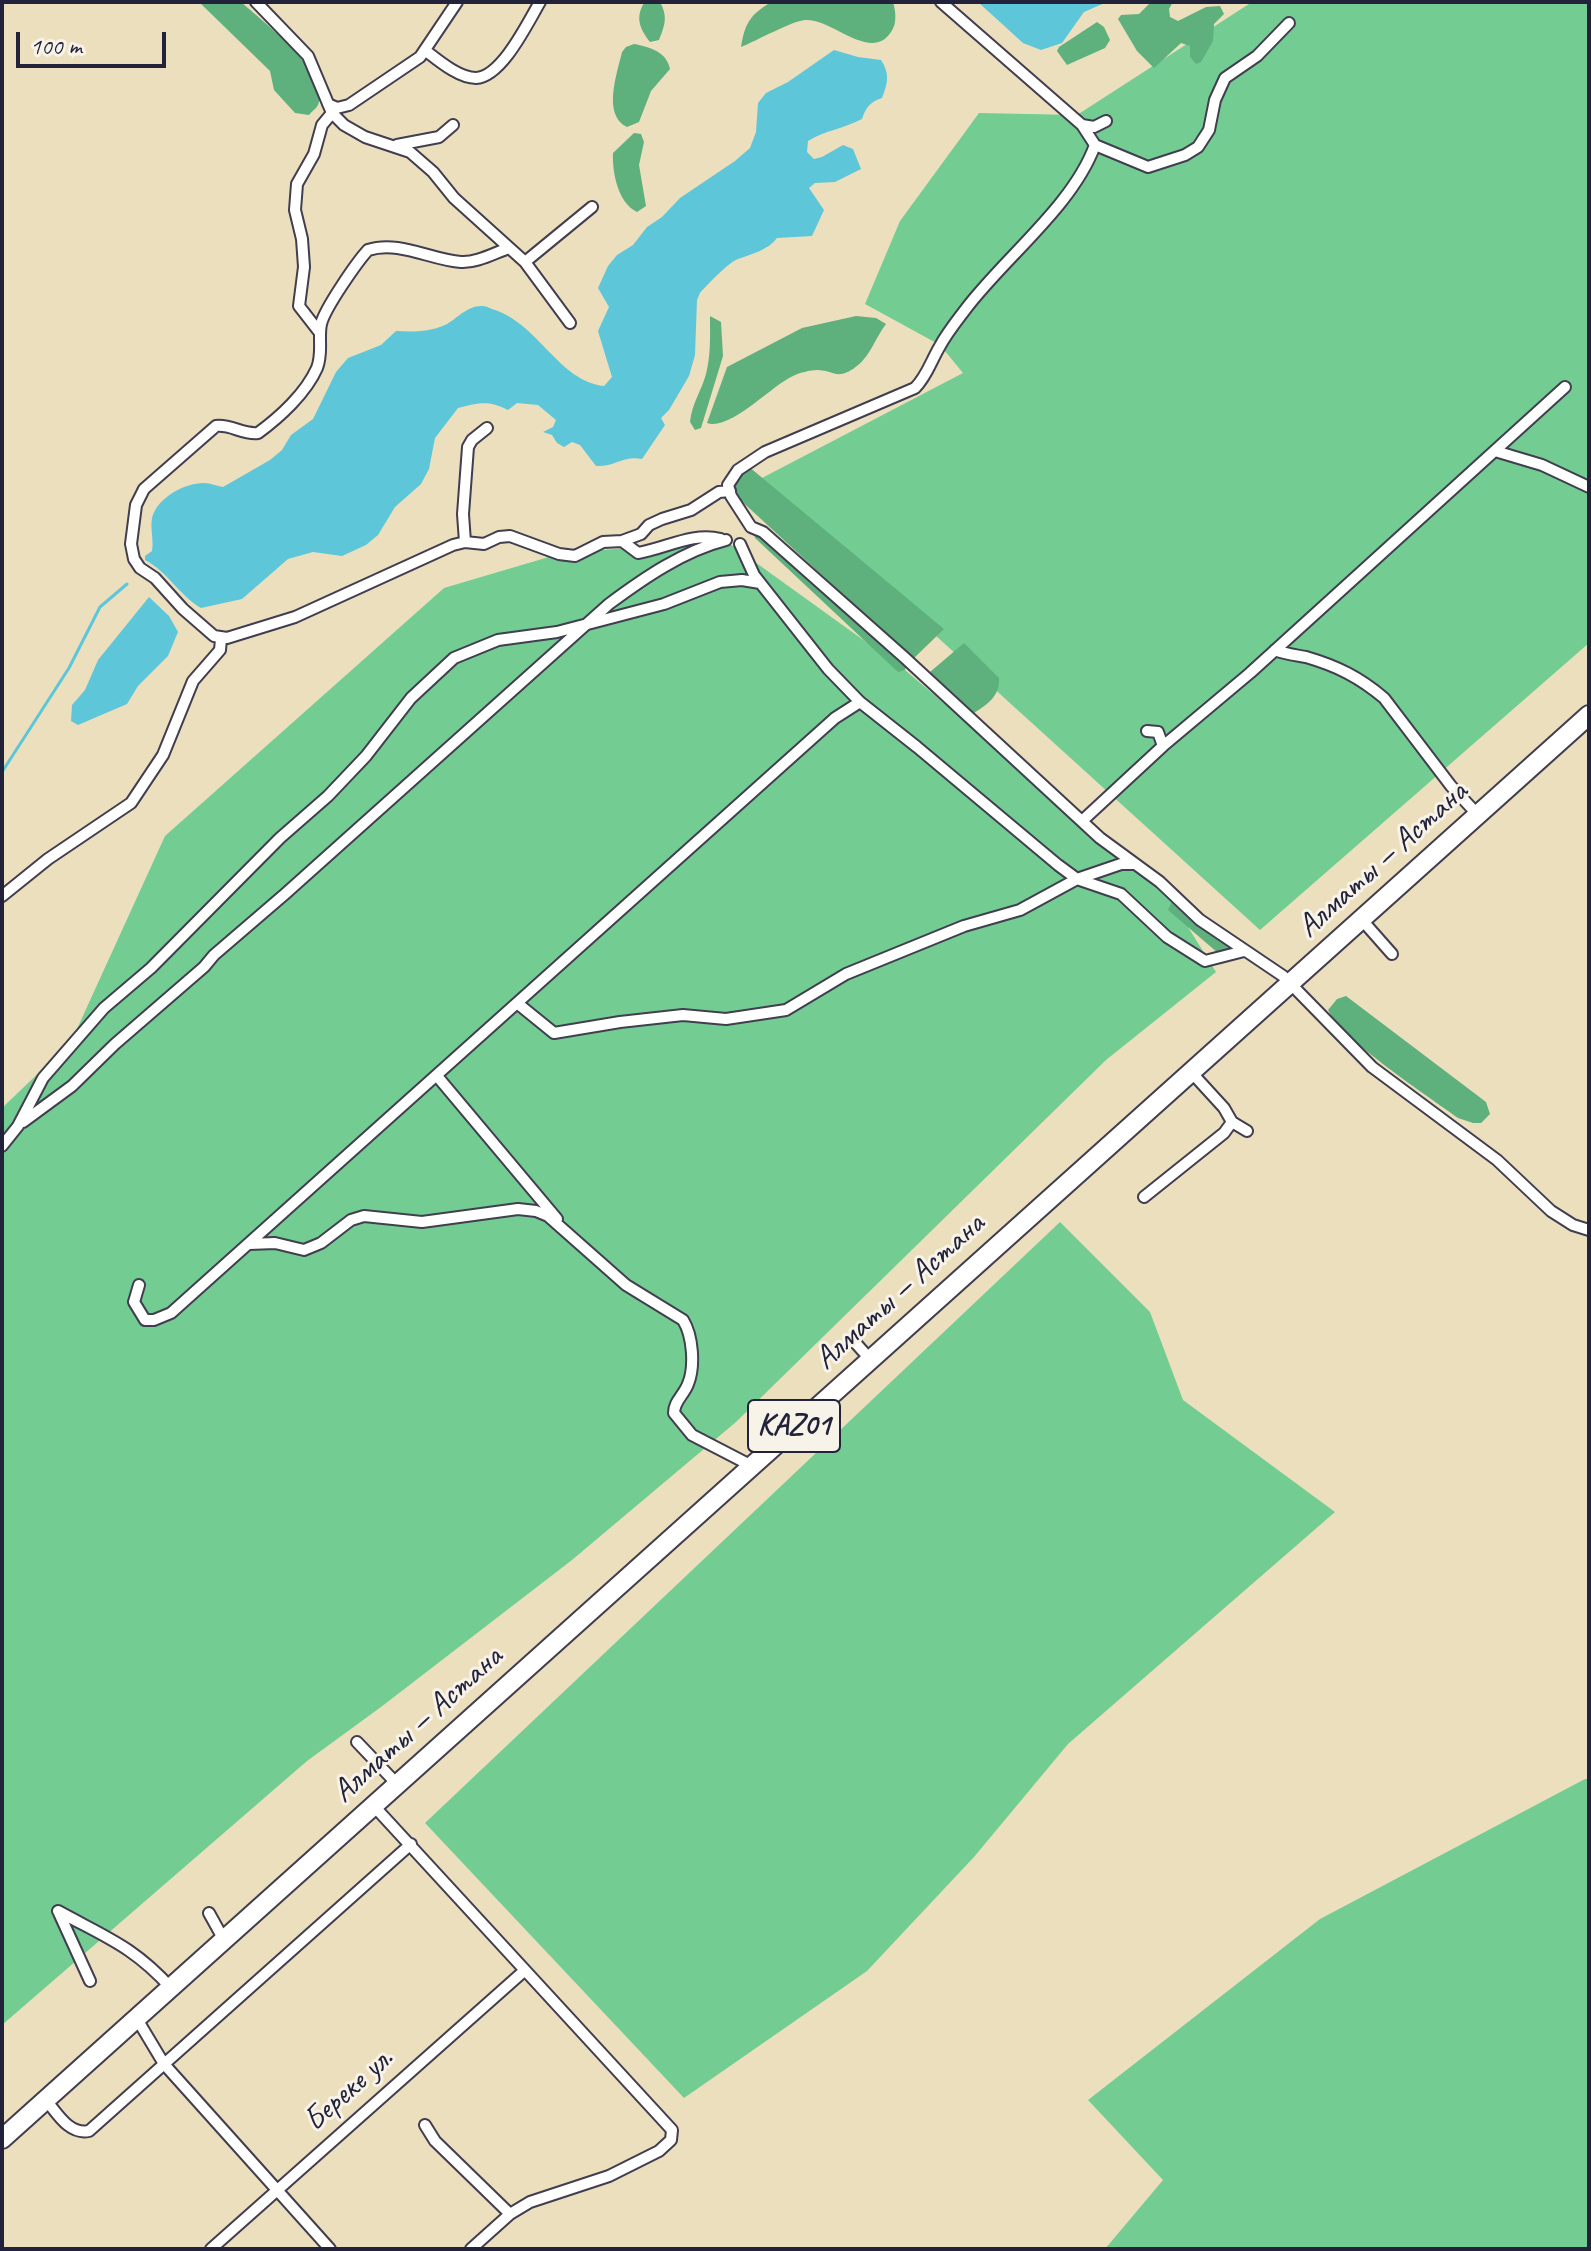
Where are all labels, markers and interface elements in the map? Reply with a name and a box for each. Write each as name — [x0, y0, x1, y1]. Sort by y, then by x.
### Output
scale bar — [20, 16, 170, 66]
text: 100 m — [30, 31, 82, 61]
street label: Алматы — Астана — [1290, 774, 1476, 946]
street label: Алматы — Астана — [807, 1206, 993, 1378]
road number: KАZ01 — [748, 1400, 840, 1452]
street label: Алматы — Астана — [325, 1639, 511, 1811]
street label: Береке ул. — [296, 2040, 402, 2140]

